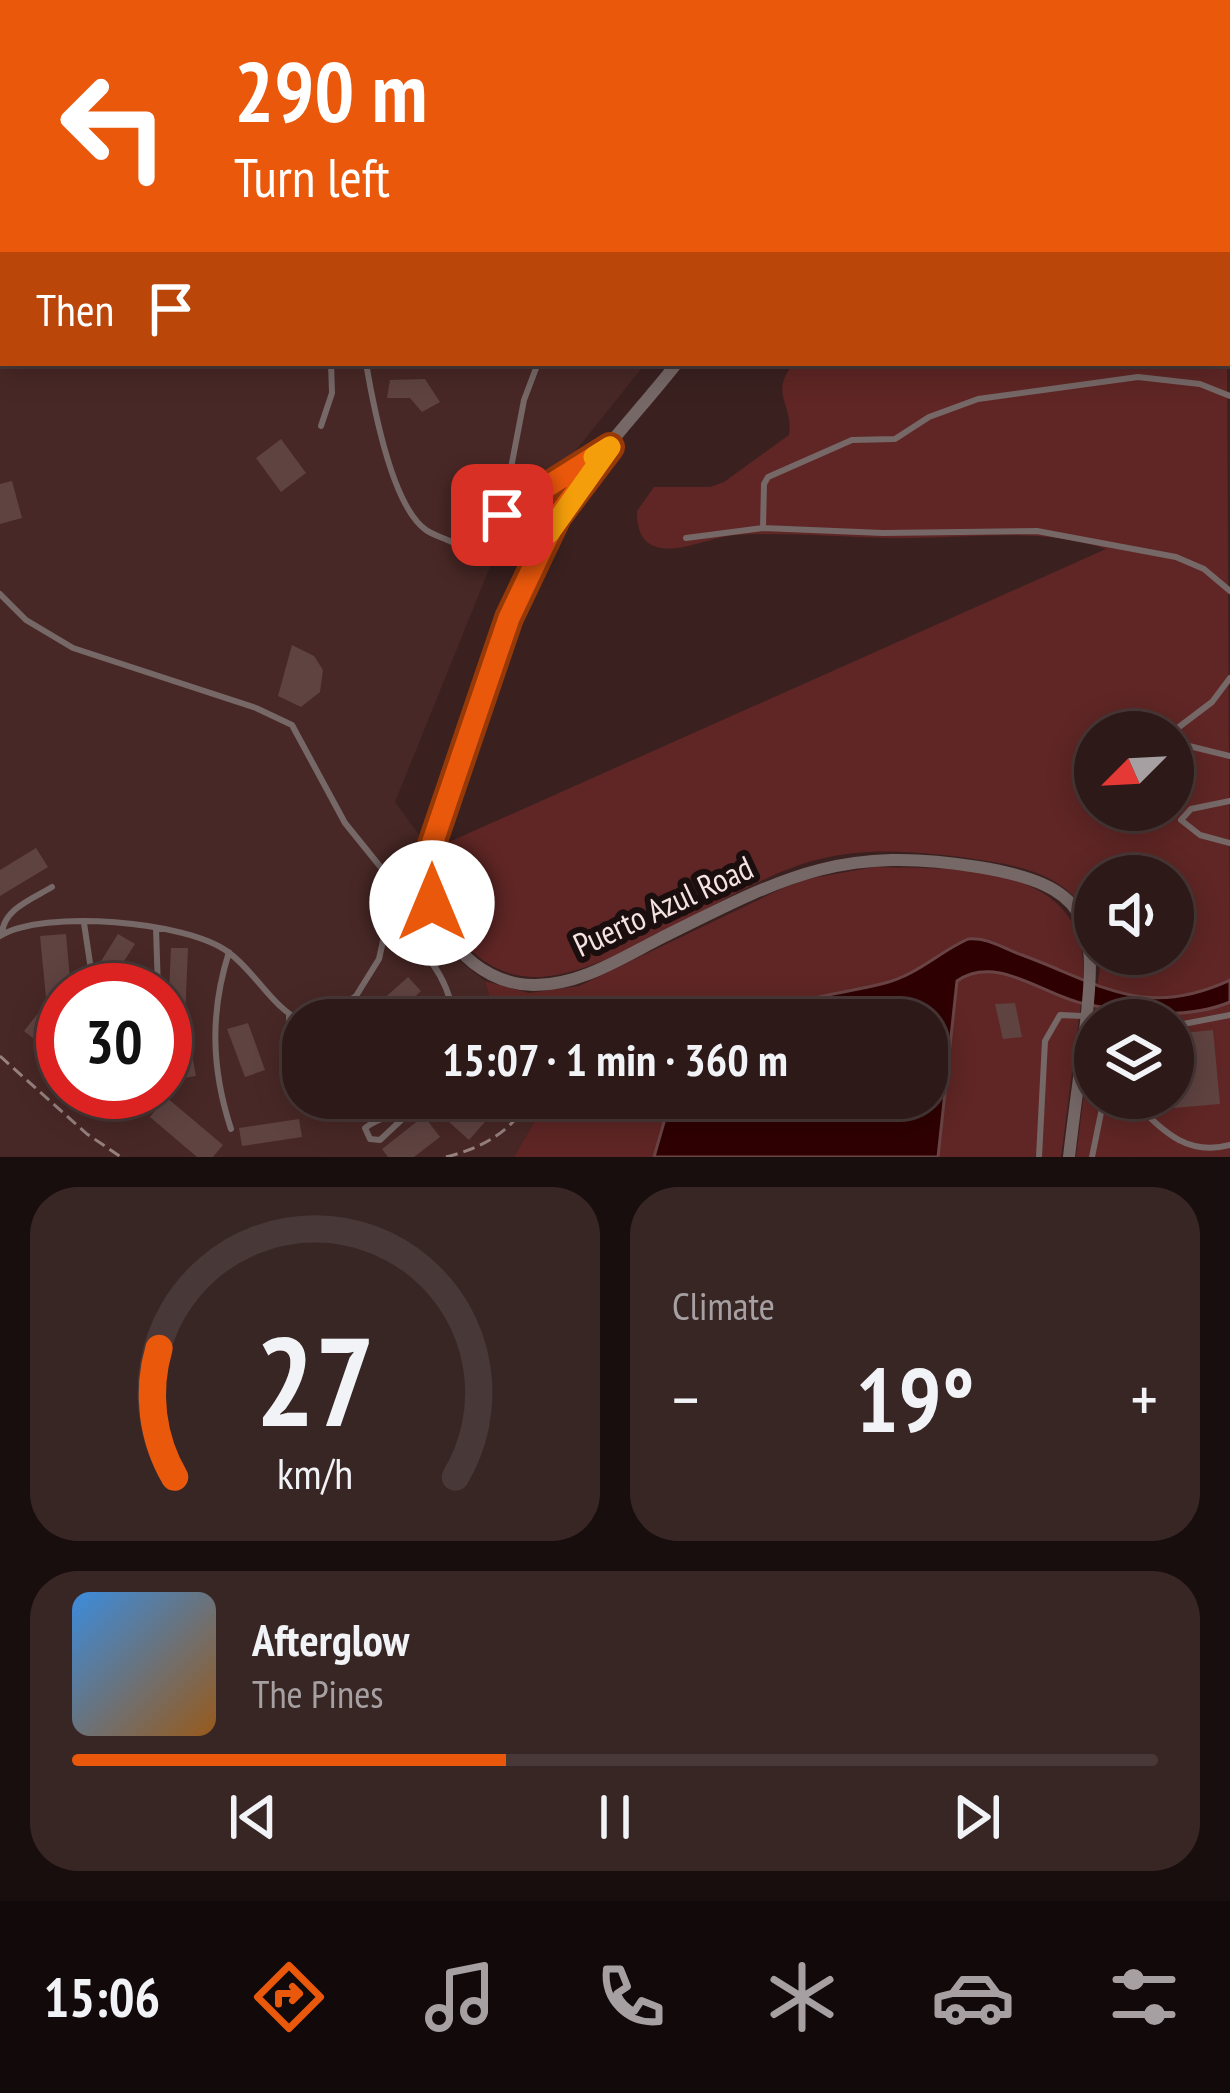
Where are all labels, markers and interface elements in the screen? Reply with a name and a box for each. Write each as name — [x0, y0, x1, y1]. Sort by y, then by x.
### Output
text: 290 m — [234, 36, 427, 145]
icon: left — [36, 48, 192, 204]
text: Turn left — [234, 142, 390, 212]
icon: arrive — [138, 276, 204, 342]
text: Then — [36, 280, 114, 338]
pin — [451, 464, 553, 566]
icon: arrive — [469, 482, 535, 548]
north arrow — [1074, 711, 1194, 831]
map controls — [1074, 711, 1194, 1119]
position arrow — [369, 840, 495, 966]
street label: Puerto Azul Road — [566, 845, 759, 966]
button: sound — [1074, 855, 1194, 975]
speed limit sign: 30 — [36, 963, 192, 1119]
button: layers — [1074, 999, 1194, 1119]
text: 15:07 · 1 min · 360 m — [442, 1030, 788, 1088]
text: Climate — [672, 1280, 775, 1331]
text: 27 — [255, 1299, 375, 1460]
text: 19° — [856, 1340, 974, 1457]
text: − — [672, 1356, 699, 1441]
text: + — [1131, 1356, 1158, 1441]
text: km/h — [277, 1445, 353, 1501]
text: Afterglow — [252, 1610, 409, 1668]
text: The Pines — [252, 1668, 383, 1719]
icon: previous — [220, 1784, 286, 1850]
icon: pause — [582, 1784, 648, 1850]
icon: next — [944, 1784, 1010, 1850]
icon: directions — [247, 1955, 331, 2039]
icon: music — [418, 1955, 502, 2039]
icon: phone — [589, 1955, 673, 2039]
icon: climate — [760, 1955, 844, 2039]
icon: car — [931, 1955, 1015, 2039]
icon: filters — [1102, 1955, 1186, 2039]
text: 15:06 — [44, 1962, 160, 2032]

